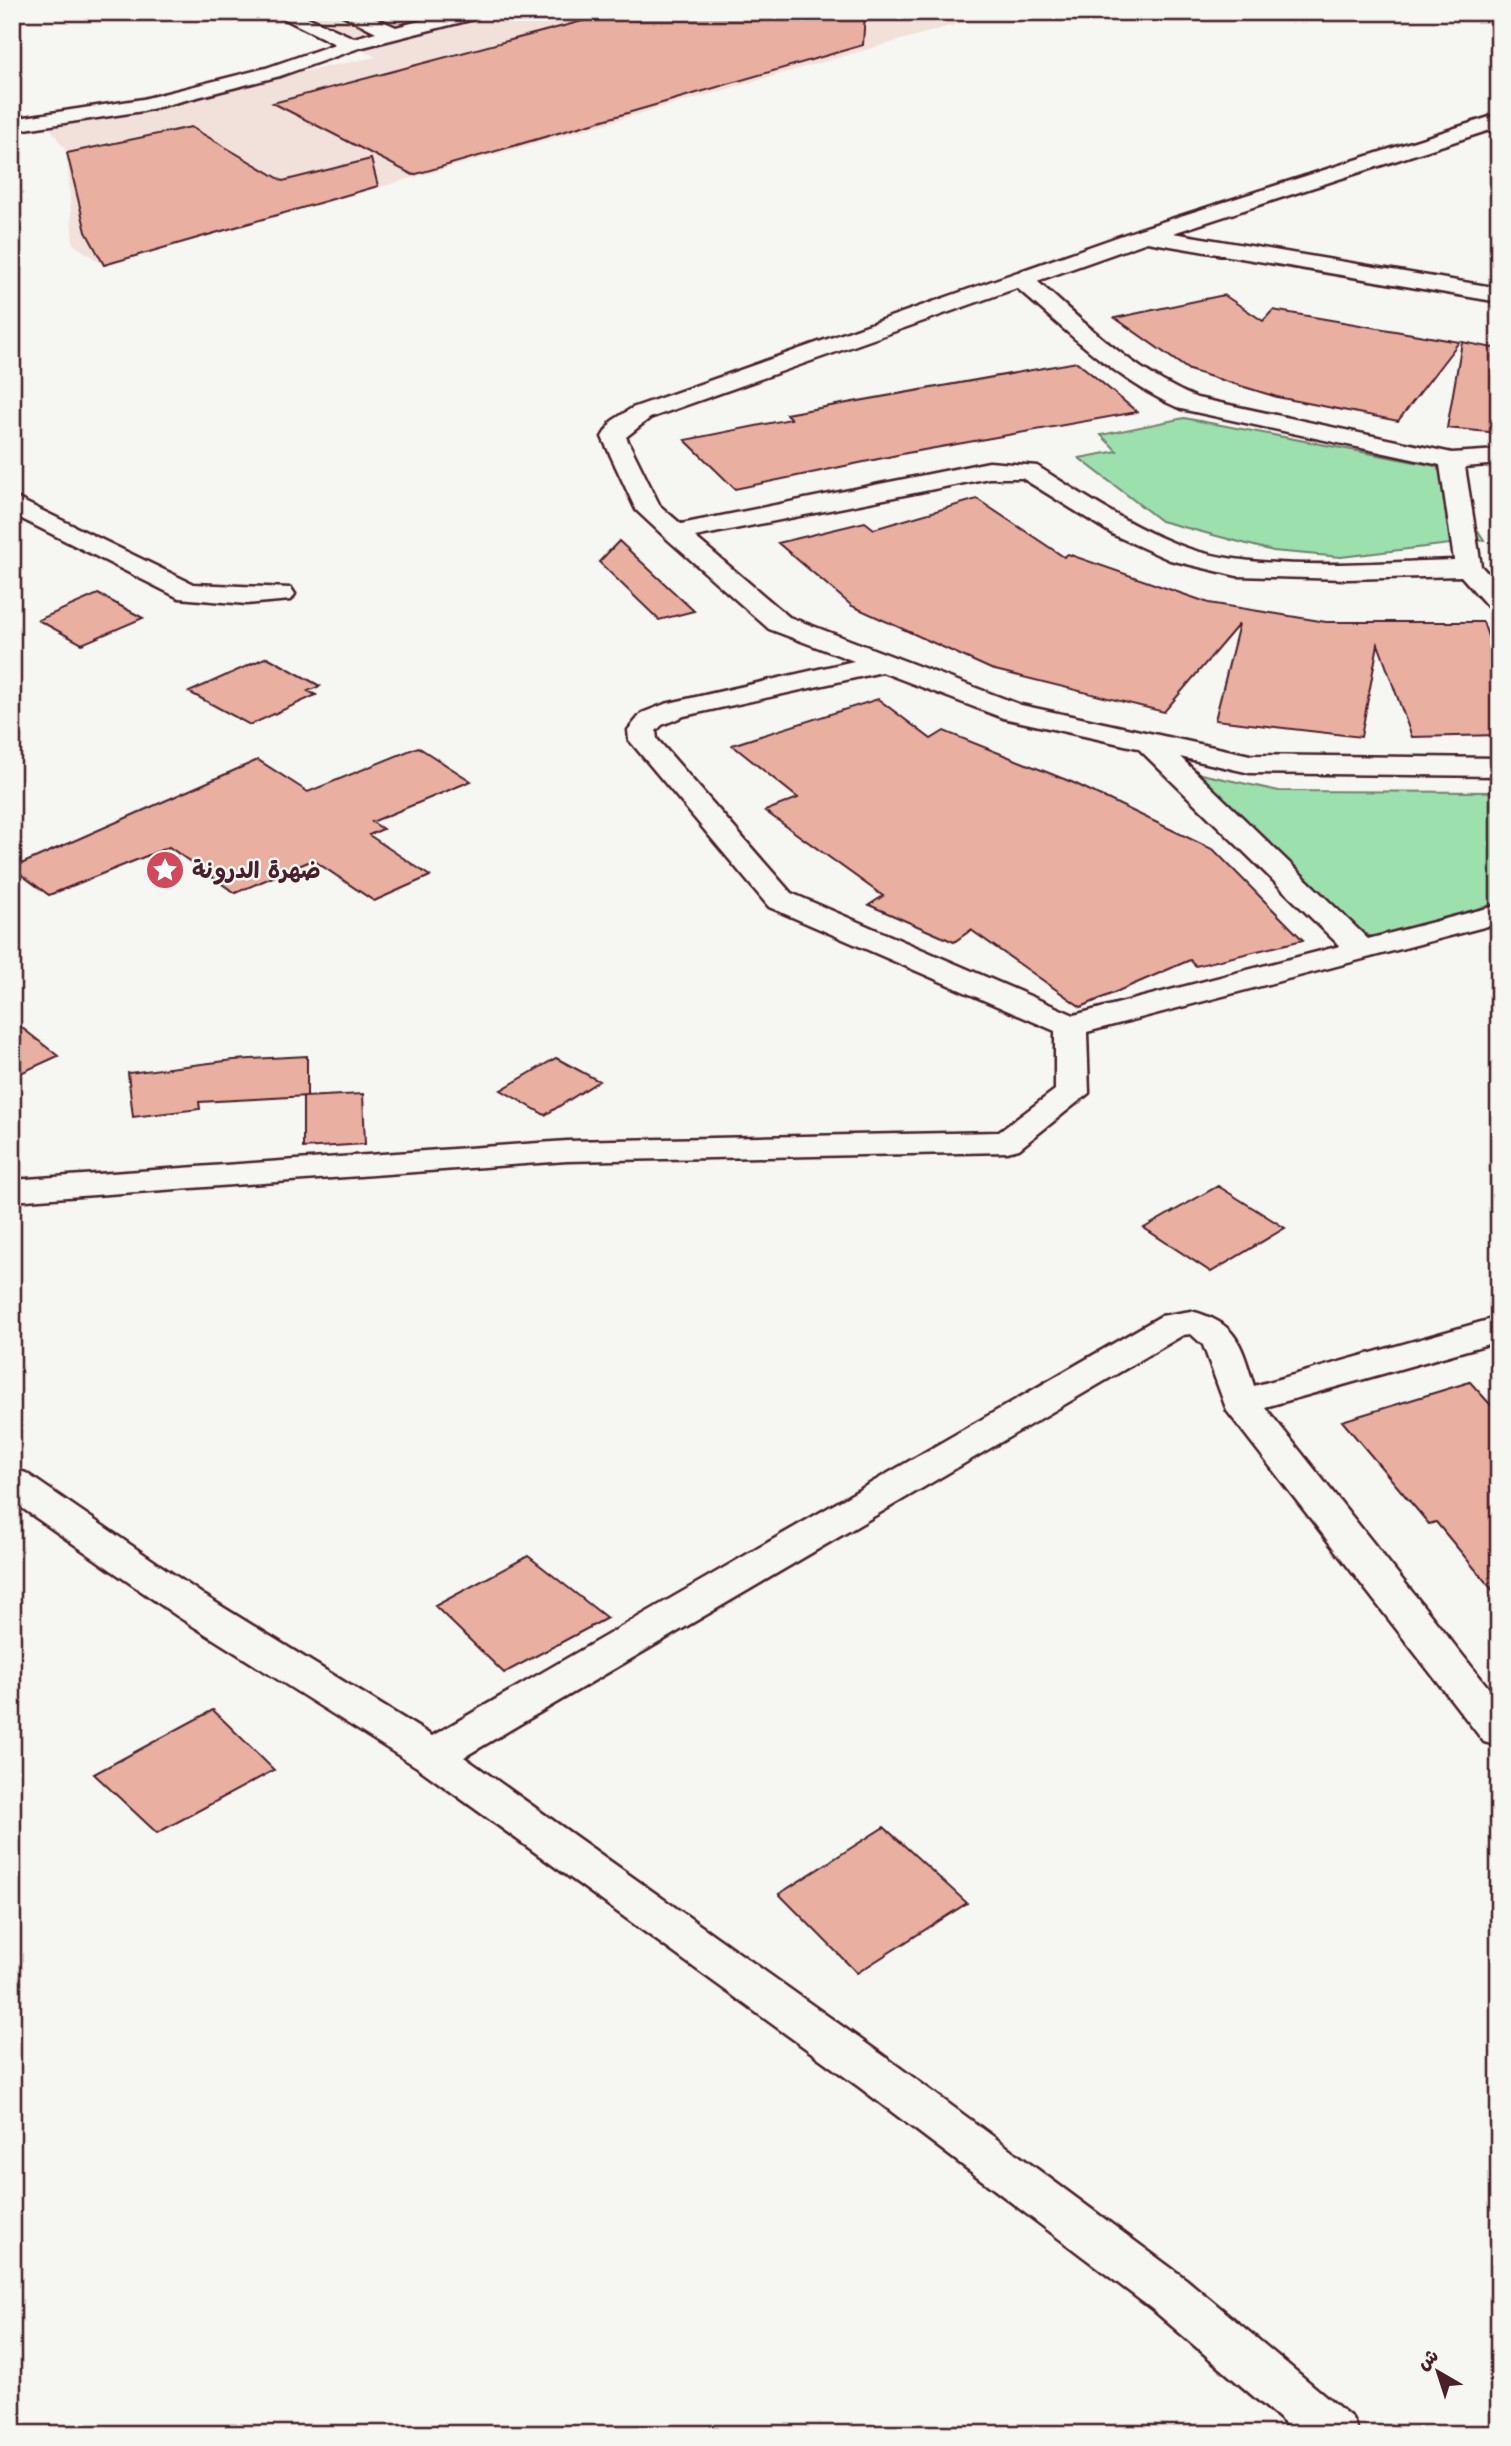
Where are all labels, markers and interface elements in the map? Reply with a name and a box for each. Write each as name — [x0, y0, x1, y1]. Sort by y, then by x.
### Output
place icon: ضهرة الدرونة — [144, 849, 186, 891]
place label: ضهرة الدرونة — [192, 854, 321, 885]
north arrow — [1402, 2338, 1472, 2408]
text: ش — [1411, 2342, 1443, 2375]

